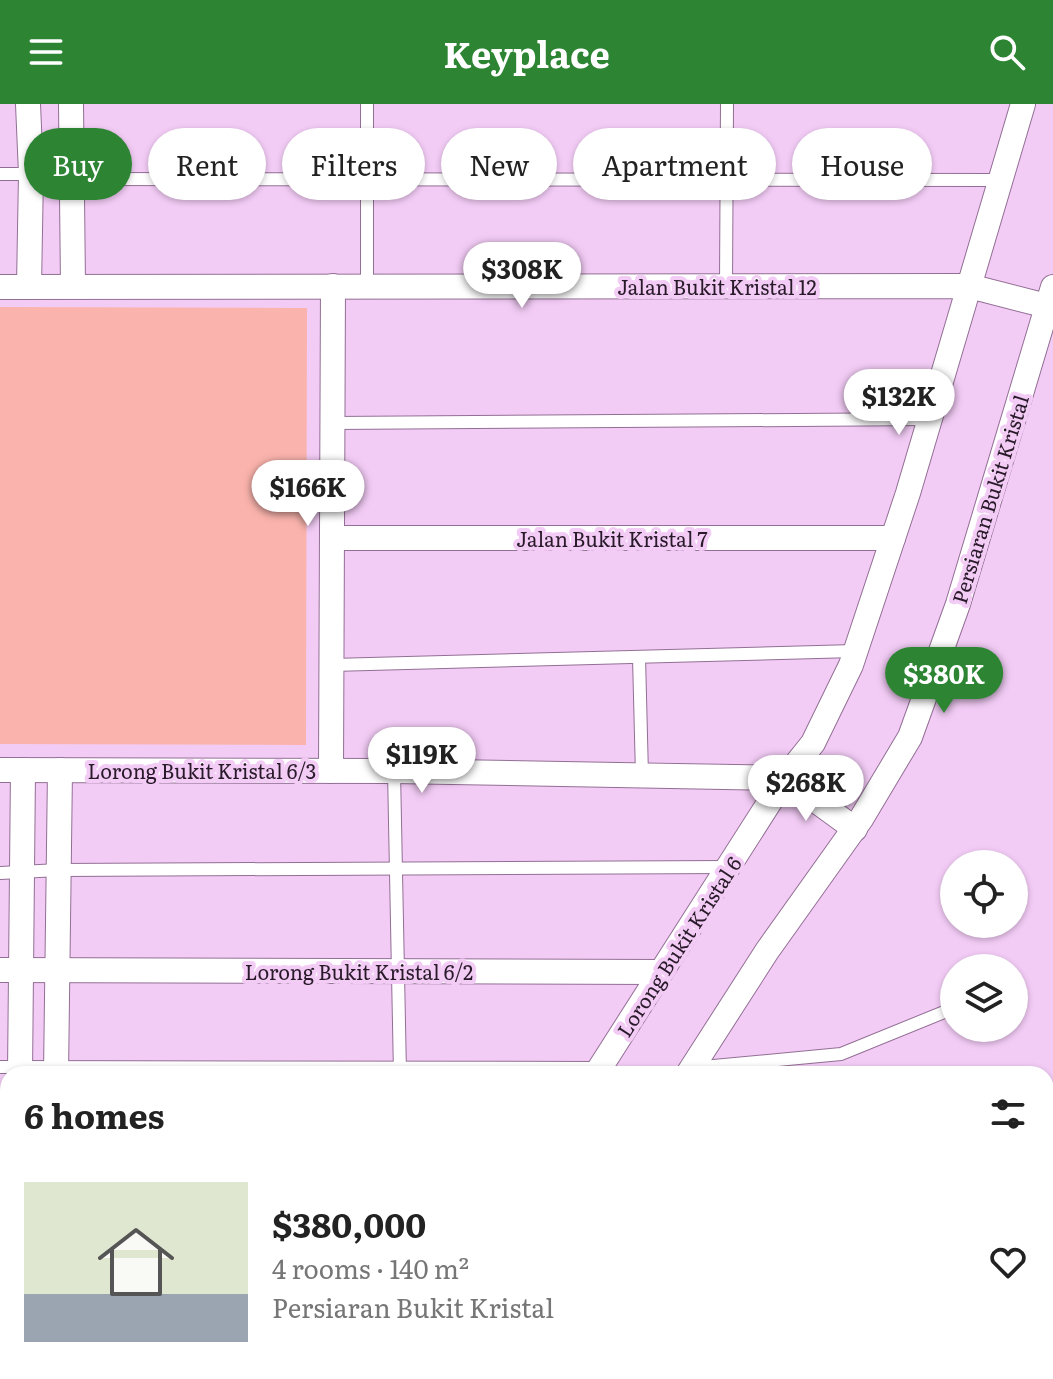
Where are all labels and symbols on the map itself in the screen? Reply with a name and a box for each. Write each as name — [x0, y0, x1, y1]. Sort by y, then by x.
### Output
pin: $308K — [466, 242, 578, 310]
street label: Jalan Bukit Kristal 12 — [617, 271, 817, 301]
pin: $132K — [843, 369, 955, 437]
street label: Persiaran Bukit Kristal — [943, 391, 1035, 607]
pin: $166K — [252, 460, 364, 528]
street label: Jalan Bukit Kristal 7 — [516, 523, 708, 553]
pin: $380K — [888, 647, 1000, 715]
pin: $119K — [366, 727, 478, 795]
street label: Lorong Bukit Kristal 6/3 — [88, 755, 316, 785]
pin: $268K — [750, 755, 862, 823]
street label: Lorong Bukit Kristal 6 — [608, 850, 748, 1042]
street label: Lorong Bukit Kristal 6/2 — [245, 956, 473, 986]

